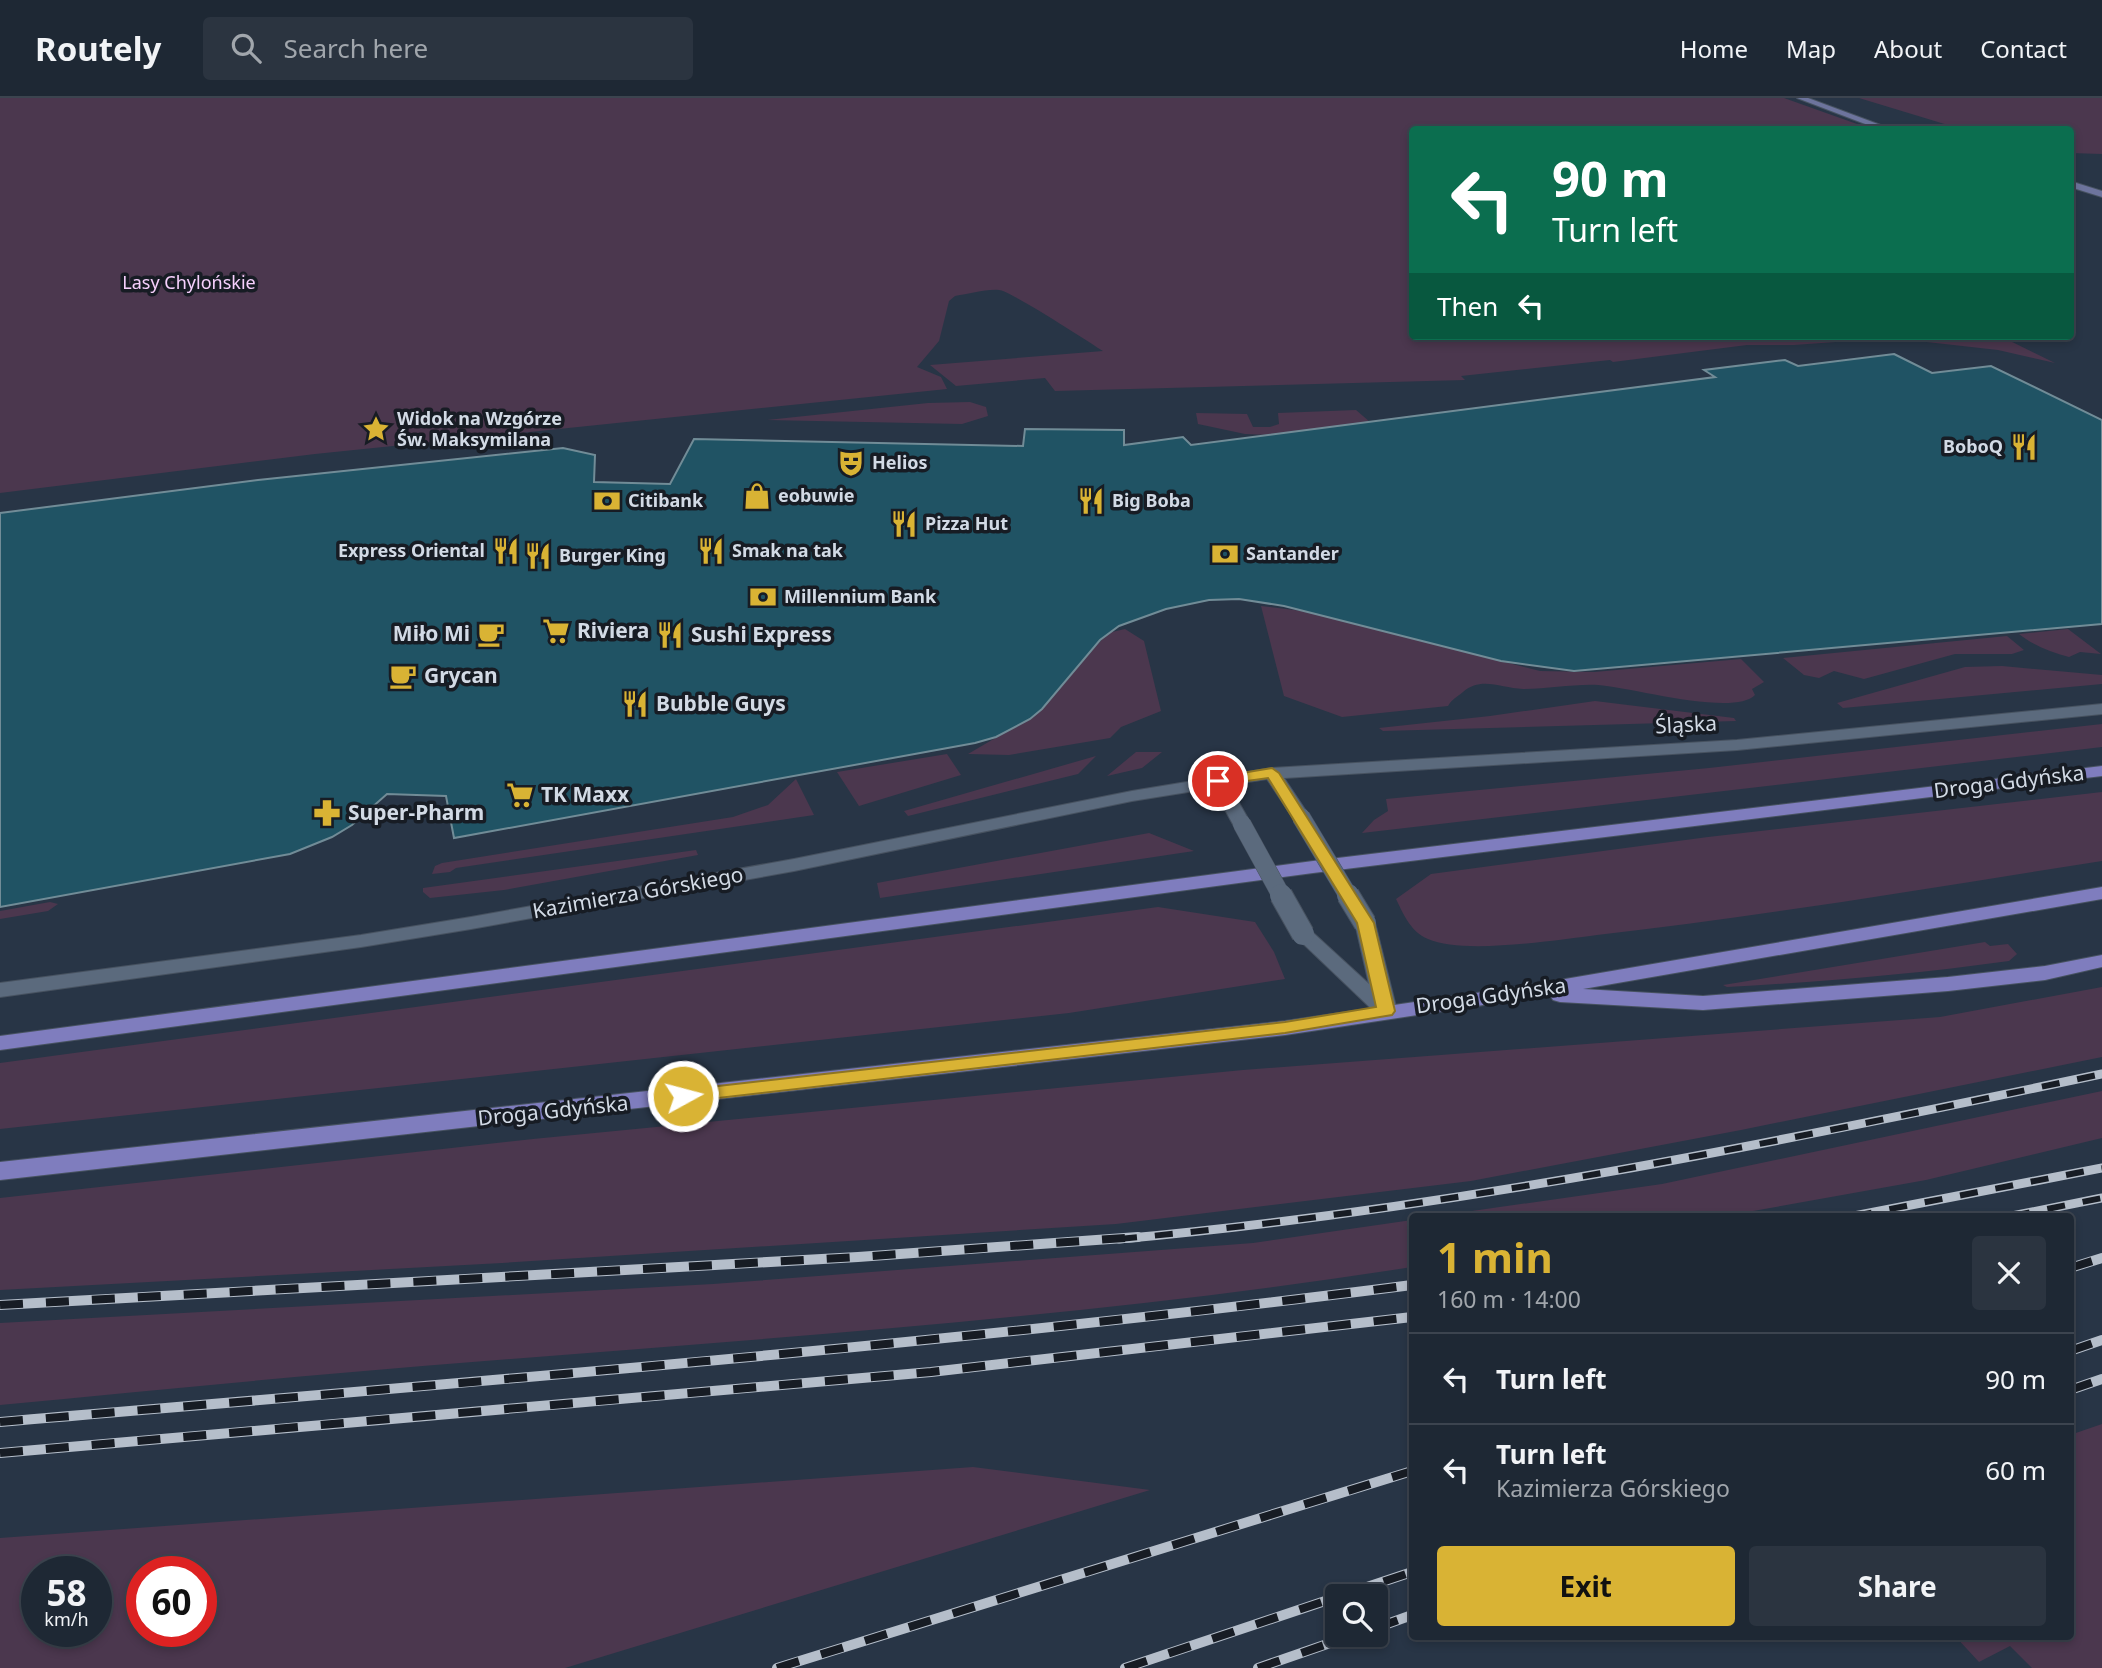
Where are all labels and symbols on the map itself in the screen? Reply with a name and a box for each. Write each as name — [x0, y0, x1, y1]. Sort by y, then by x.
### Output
park label: Lasy Chylońskie — [122, 270, 256, 294]
place label: Widok na Wzgórze Św. Maksymilana — [397, 406, 562, 451]
place icon: Widok na Wzgórze Św. Maksymilana — [361, 414, 391, 444]
restaurant icon: BoboQ — [2009, 432, 2039, 462]
place label: BoboQ — [1943, 434, 2003, 458]
theatre icon: Helios — [836, 448, 866, 478]
place label: Helios — [872, 450, 928, 474]
shop icon: eobuwie — [742, 481, 772, 511]
place label: eobuwie — [778, 483, 855, 507]
bank icon: Citibank — [592, 486, 622, 516]
restaurant icon: Big Boba — [1076, 486, 1106, 516]
place label: Citibank — [628, 488, 704, 512]
place label: Big Boba — [1112, 488, 1191, 512]
restaurant icon: Pizza Hut — [889, 509, 919, 539]
place label: Pizza Hut — [925, 511, 1008, 535]
restaurant icon: Express Oriental — [491, 536, 521, 566]
restaurant icon: Smak na tak — [696, 536, 726, 566]
place label: Express Oriental — [338, 538, 485, 562]
place label: Smak na tak — [732, 538, 844, 562]
bank icon: Santander — [1210, 539, 1240, 569]
restaurant icon: Burger King — [523, 541, 553, 571]
place label: Santander — [1246, 541, 1339, 565]
place label: Burger King — [559, 543, 666, 567]
bank icon: Millennium Bank — [748, 582, 778, 612]
place label: Millennium Bank — [784, 584, 937, 608]
supermarket icon: Riviera — [541, 616, 571, 646]
place label: Riviera — [577, 616, 649, 644]
place label: Miło Mi — [393, 619, 470, 647]
cafe icon: Miło Mi — [476, 619, 506, 649]
restaurant icon: Sushi Express — [655, 620, 685, 650]
place label: Sushi Express — [691, 620, 832, 648]
cafe icon: Grycan — [388, 661, 418, 691]
place label: Grycan — [424, 661, 498, 689]
restaurant icon: Bubble Guys — [620, 689, 650, 719]
place label: Bubble Guys — [656, 689, 786, 717]
street label: Śląska — [1654, 708, 1718, 740]
pin — [1188, 751, 1248, 811]
street label: Droga Gdyńska — [1932, 758, 2086, 804]
supermarket icon: TK Maxx — [505, 780, 535, 810]
place label: TK Maxx — [541, 780, 630, 808]
pharmacy icon: Super-Pharm — [312, 798, 342, 828]
place label: Super-Pharm — [348, 798, 484, 826]
street label: Kazimierza Górskiego — [530, 860, 745, 924]
street label: Droga Gdyńska — [1414, 971, 1568, 1019]
position arrow — [646, 1059, 720, 1133]
street label: Droga Gdyńska — [476, 1088, 630, 1132]
speed limit sign: 60 — [126, 1556, 217, 1647]

